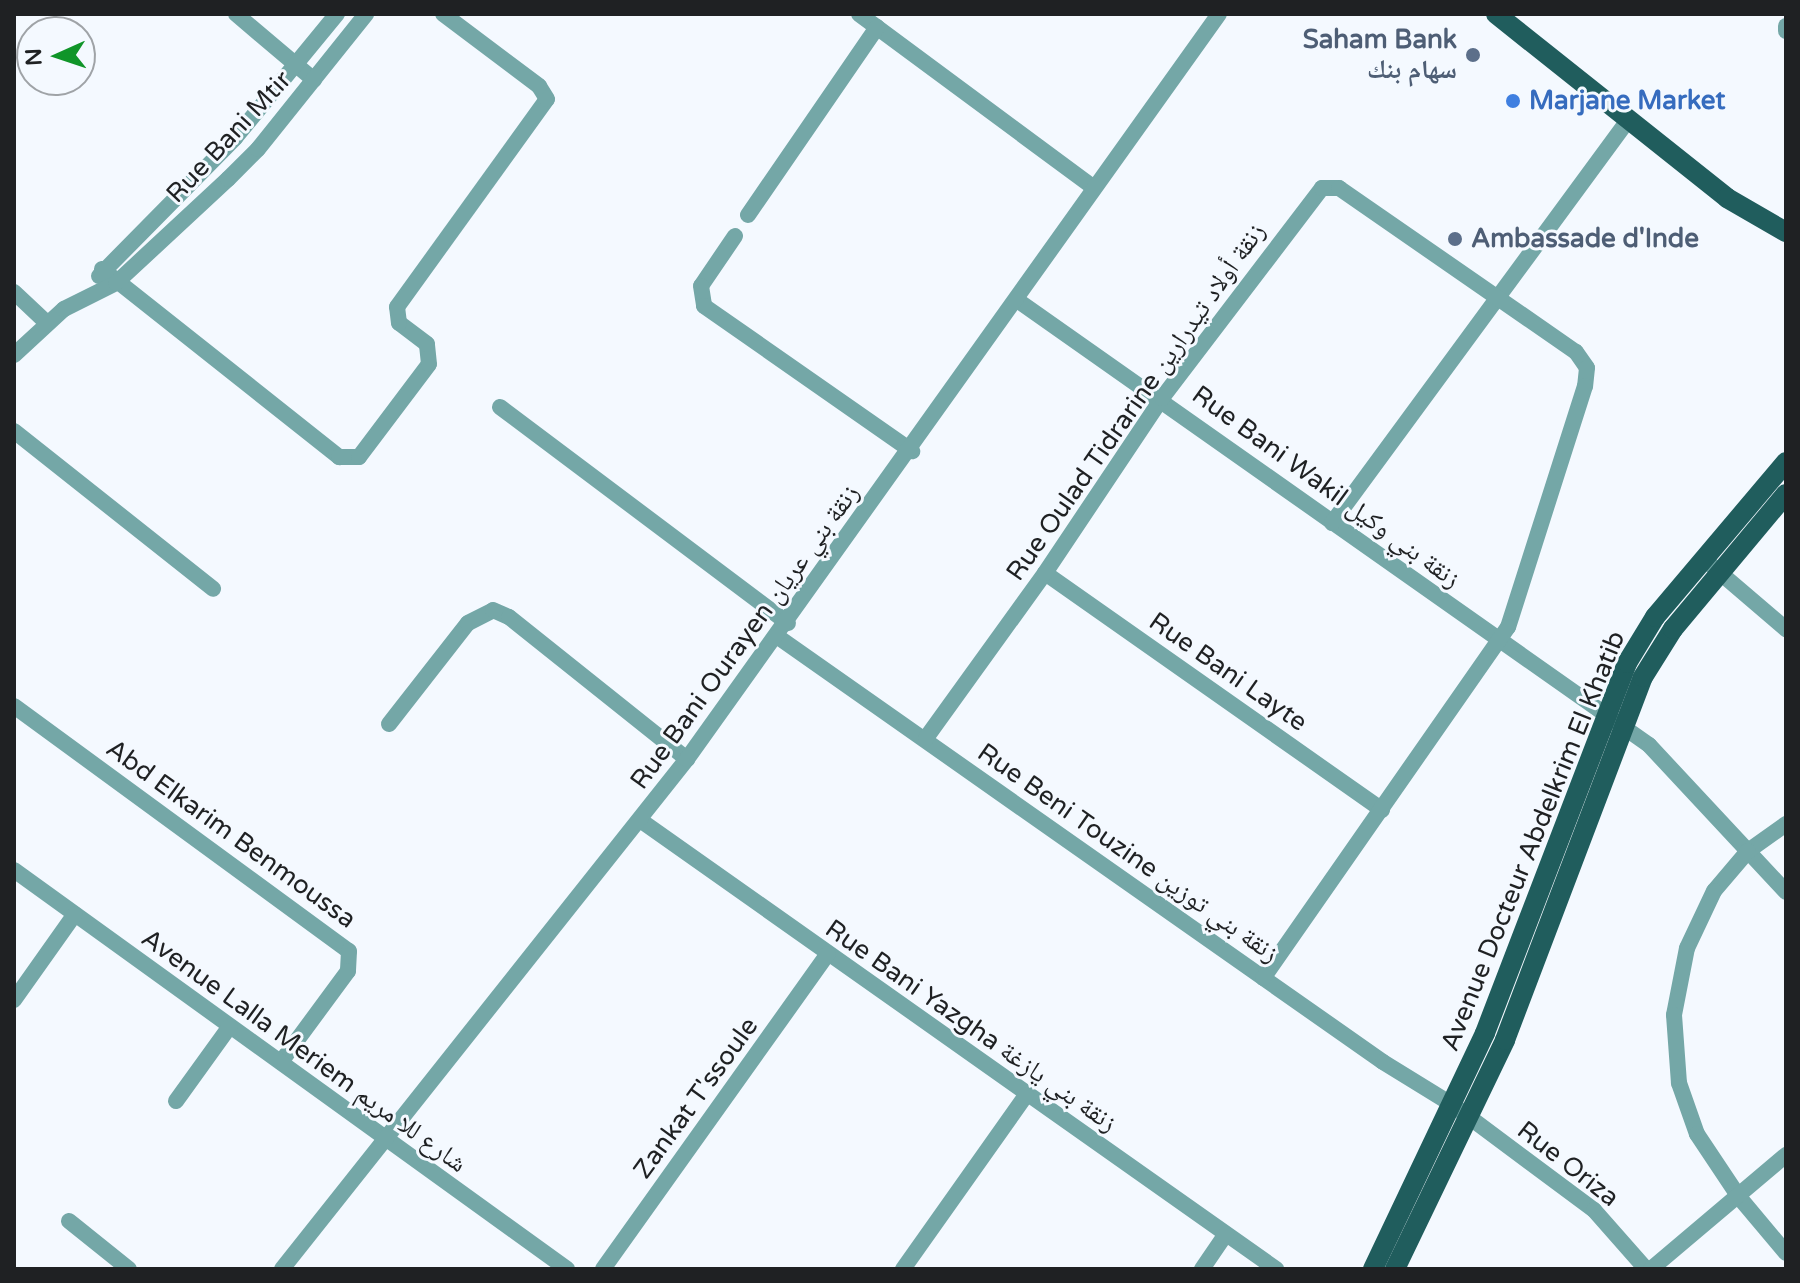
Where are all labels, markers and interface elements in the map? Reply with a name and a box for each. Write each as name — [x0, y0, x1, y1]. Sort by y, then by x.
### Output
north arrow — [16, 16, 96, 96]
place label: Saham Bank سهام بنك — [1303, 24, 1457, 86]
marker: Saham Bank سهام بنك — [1464, 46, 1482, 64]
text: N — [21, 48, 47, 67]
street label: Rue Bani Mtir — [160, 65, 298, 209]
place label: Marjane Market — [1529, 85, 1725, 117]
marker: Marjane Market — [1504, 92, 1522, 110]
street label: Rue Oulad Tidrarine زنقة أولاد تيدرارين — [1000, 217, 1272, 587]
place label: Ambassade d'Inde — [1471, 223, 1699, 255]
marker: Ambassade d'Inde — [1446, 230, 1464, 248]
street label: Rue Bani Wakil زنقة بني وكيل — [1186, 379, 1466, 595]
street label: Rue Bani Ourayen زنقة بني عريان — [624, 478, 866, 796]
street label: Rue Bani Layte — [1143, 606, 1313, 738]
street label: Avenue Docteur Abdelkrim El Khatib — [1434, 626, 1632, 1056]
street label: Abd Elkarim Benmoussa — [100, 733, 362, 935]
street label: Rue Beni Touzine زنقة بني توزين — [971, 737, 1285, 969]
street label: Rue Bani Yazgha زنقة بني يازغة — [819, 913, 1123, 1139]
street label: Avenue Lalla Meriem شارع للا مريم — [135, 923, 473, 1179]
street label: Zankat T'ssoule — [627, 1011, 765, 1185]
street label: Rue Oriza — [1511, 1115, 1625, 1213]

